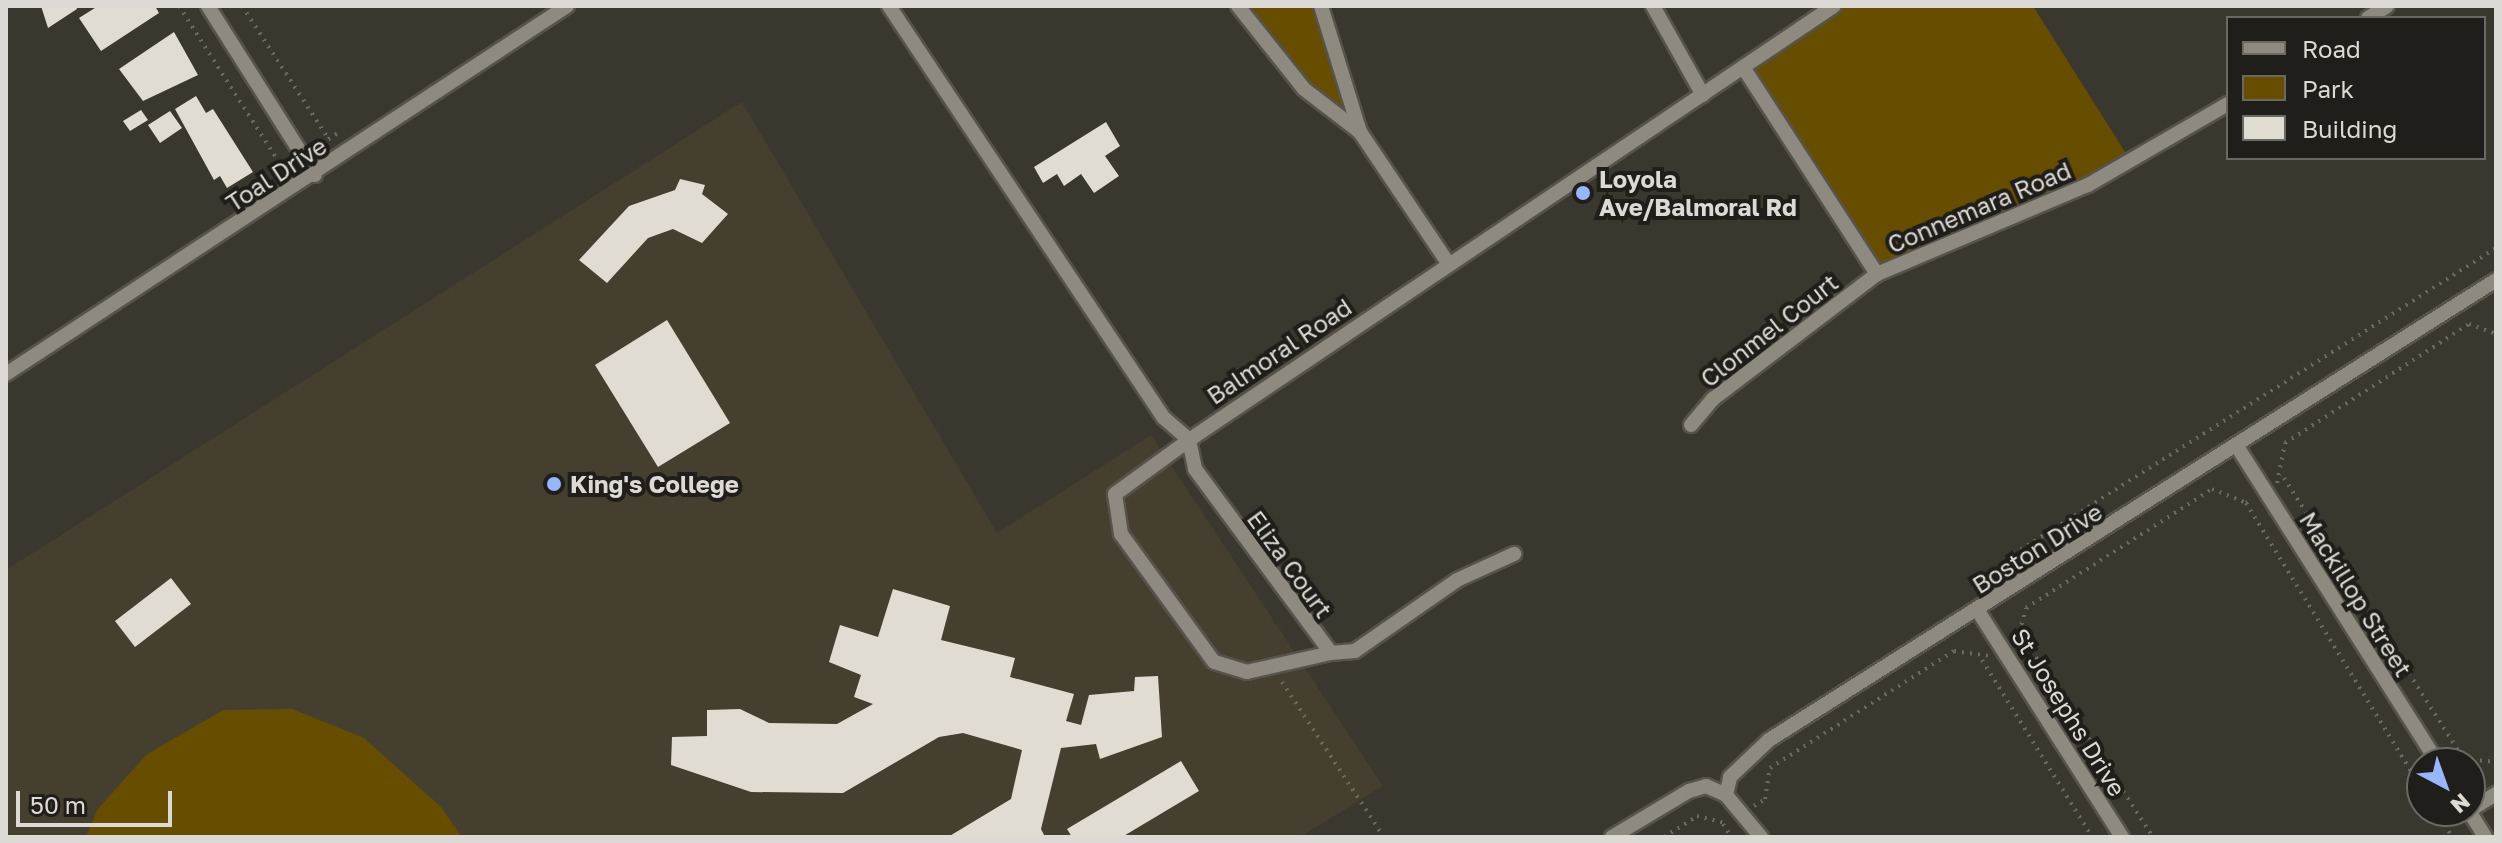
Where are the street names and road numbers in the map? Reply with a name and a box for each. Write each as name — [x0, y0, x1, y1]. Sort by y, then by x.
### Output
street label: Toal Drive — [220, 131, 332, 217]
street label: Connemara Road — [1883, 155, 2075, 259]
street label: Clonmel Court — [1695, 267, 1843, 393]
street label: Balmoral Road — [1201, 292, 1357, 410]
street label: Boston Drive — [1967, 497, 2107, 599]
street label: Eliza Court — [1242, 505, 1338, 623]
street label: Mackillop Street — [2294, 506, 2418, 682]
street label: St Josephs Drive — [2006, 623, 2132, 801]

